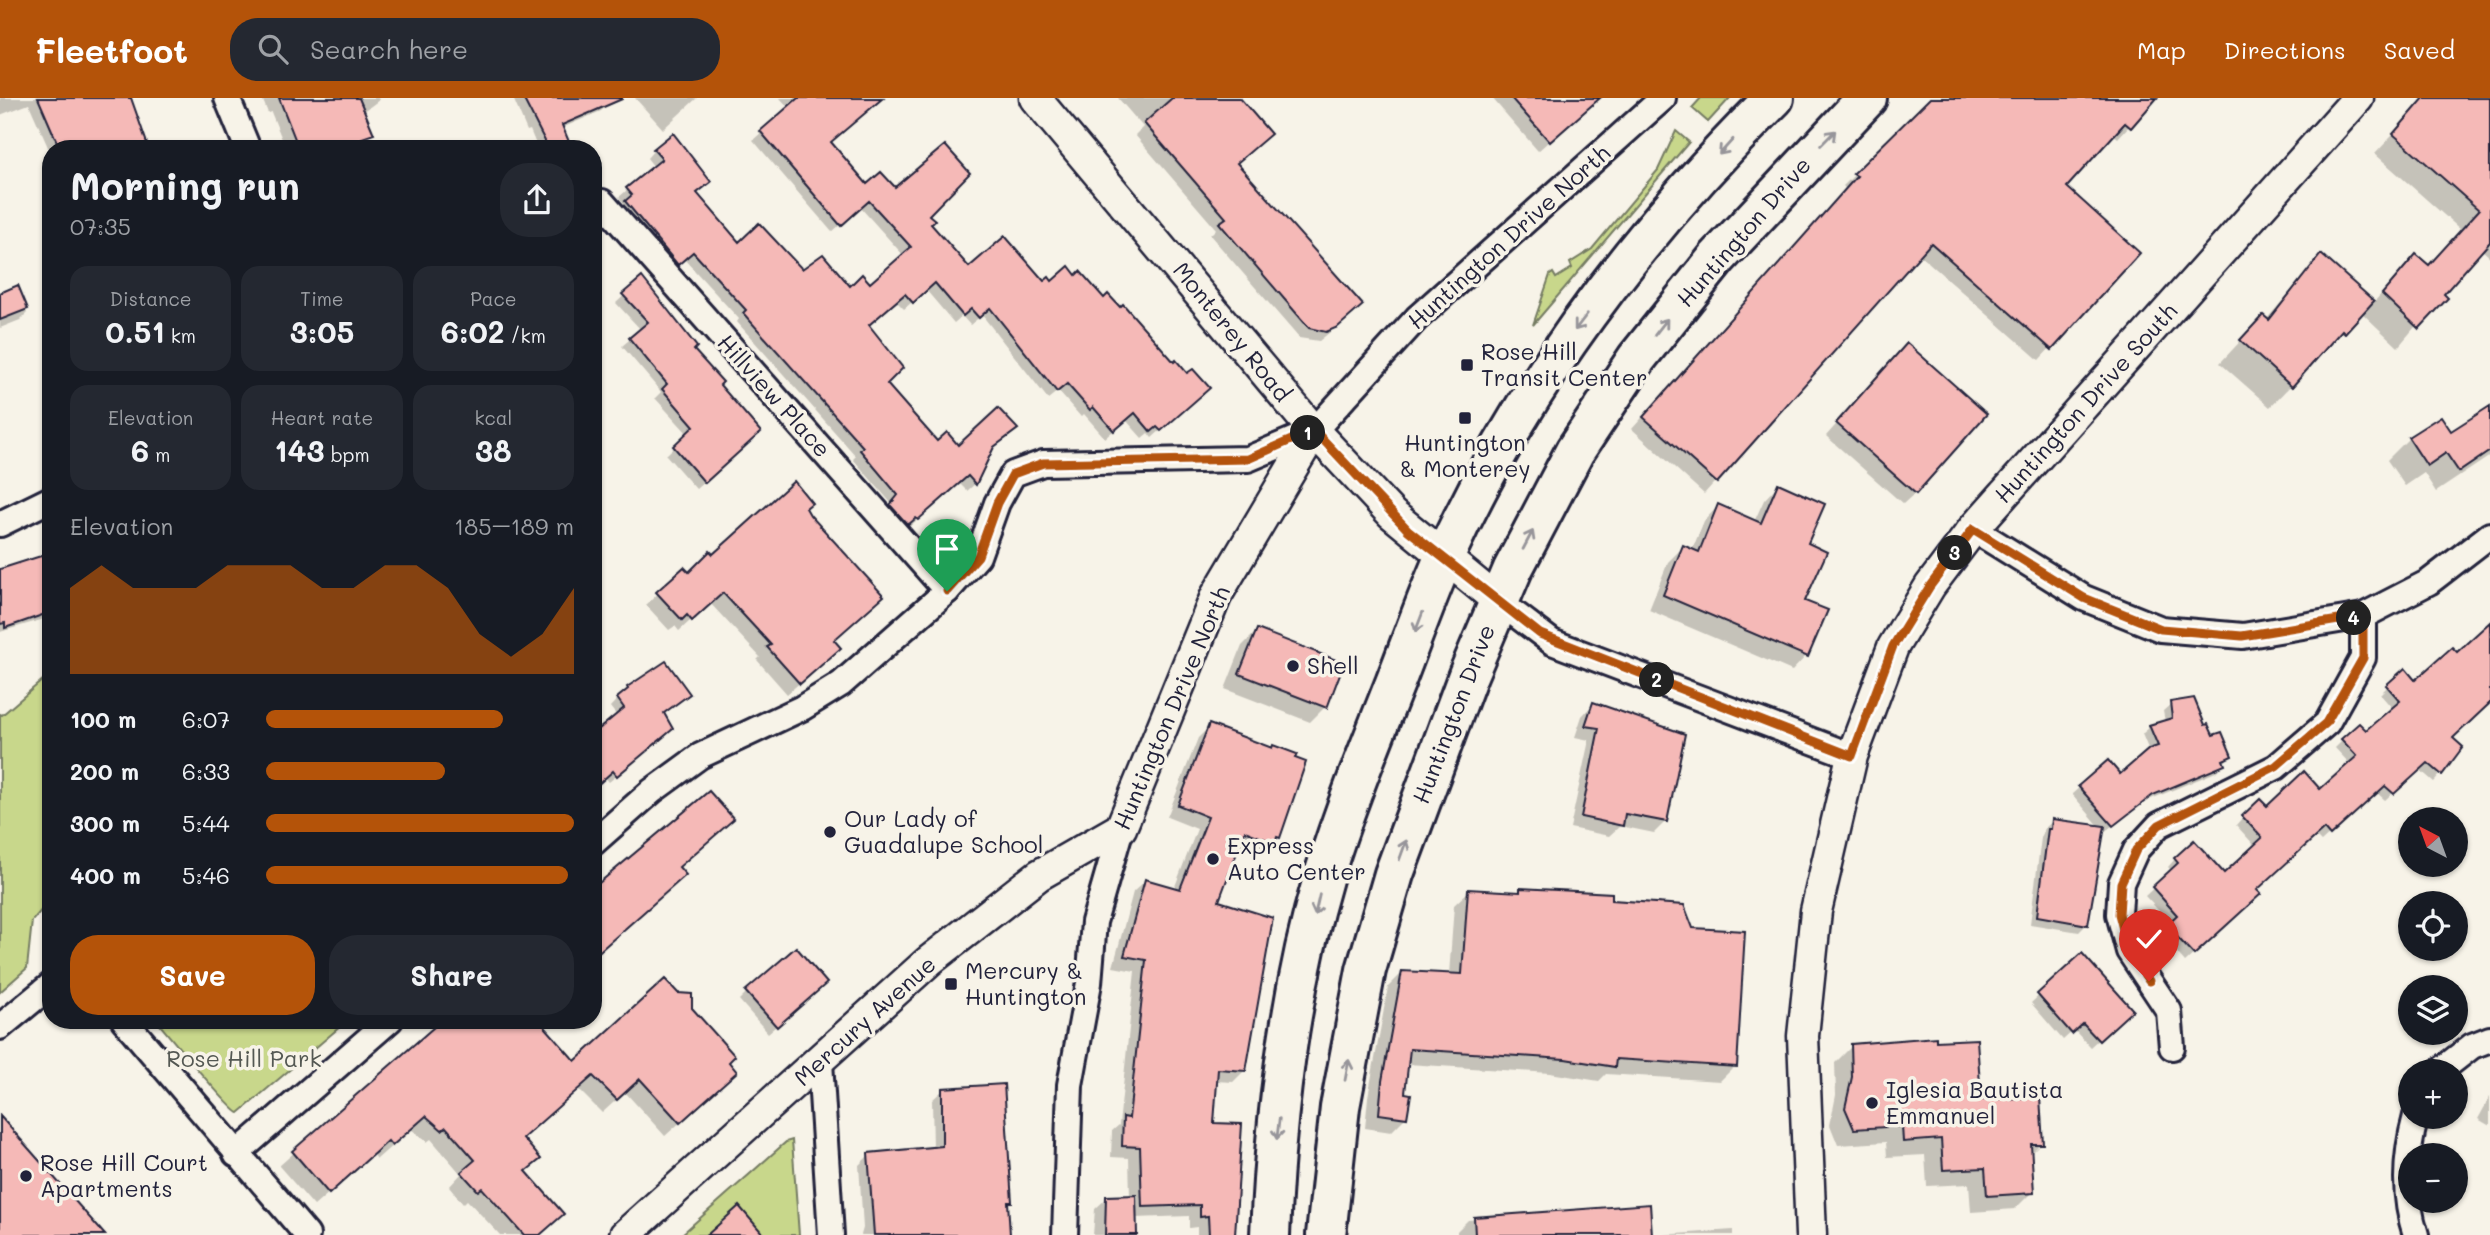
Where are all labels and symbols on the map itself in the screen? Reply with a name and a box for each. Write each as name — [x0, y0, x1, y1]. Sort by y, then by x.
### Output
one-way arrow — [1819, 130, 1836, 147]
street label: Huntington Drive North — [1401, 137, 1616, 335]
one-way arrow — [1719, 137, 1735, 155]
street label: Huntington Drive — [1670, 150, 1817, 313]
street label: Monterey Road — [1167, 255, 1298, 407]
street label: Huntington Drive South — [1987, 296, 2183, 509]
one-way arrow — [1574, 312, 1589, 330]
one-way arrow — [1654, 319, 1669, 337]
street label: Hillview Place — [712, 327, 838, 463]
place label: Rose Hill Transit Center — [1481, 336, 1647, 392]
marker: Rose Hill Transit Center — [1459, 357, 1475, 373]
marker: Huntington & Monterey — [1457, 410, 1473, 426]
pin: 1 — [1290, 416, 1326, 450]
place label: Huntington & Monterey — [1400, 427, 1530, 483]
pin — [917, 519, 977, 591]
one-way arrow — [1521, 531, 1535, 551]
pin: 3 — [1938, 536, 1972, 570]
street label: Huntington Drive North — [1106, 581, 1236, 834]
pin: 4 — [2336, 601, 2372, 636]
one-way arrow — [1411, 611, 1424, 633]
street label: Huntington Drive — [1405, 620, 1501, 808]
place label: Shell — [1307, 650, 1359, 680]
marker: Shell — [1285, 658, 1301, 674]
pin: 2 — [1640, 662, 1674, 698]
place label: Our Lady of Guadalupe School — [844, 803, 1044, 859]
north arrow — [2398, 807, 2468, 877]
marker: Our Lady of Guadalupe School — [822, 824, 838, 840]
place label: Express Auto Center — [1227, 830, 1366, 886]
one-way arrow — [1398, 840, 1410, 862]
marker: Express Auto Center — [1205, 851, 1221, 867]
one-way arrow — [1310, 893, 1323, 916]
pin — [2119, 909, 2179, 981]
street label: Mercury Avenue — [787, 949, 942, 1092]
place label: Mercury & Huntington — [965, 955, 1086, 1011]
marker: Mercury & Huntington — [943, 976, 959, 992]
park label: Rose Hill Park — [166, 1043, 322, 1073]
one-way arrow — [1340, 1059, 1354, 1082]
place label: Iglesia Bautista Emmanuel — [1886, 1074, 2063, 1130]
marker: Iglesia Bautista Emmanuel — [1864, 1095, 1880, 1111]
one-way arrow — [1272, 1117, 1285, 1140]
place label: Rose Hill Court Apartments — [40, 1147, 208, 1203]
marker: Rose Hill Court Apartments — [18, 1168, 34, 1184]

